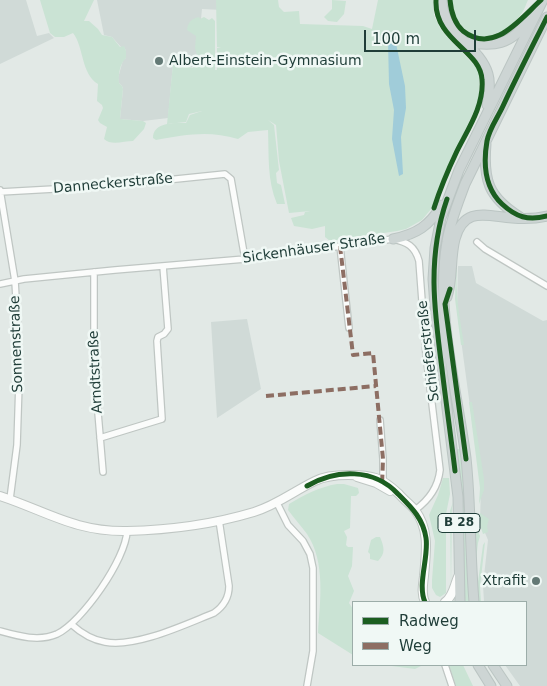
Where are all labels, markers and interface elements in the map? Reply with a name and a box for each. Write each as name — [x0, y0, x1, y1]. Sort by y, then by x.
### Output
scale bar — [367, 20, 480, 52]
text: 100 m — [372, 30, 420, 48]
place label: Albert-Einstein-Gymnasium — [169, 53, 362, 69]
marker: Albert-Einstein-Gymnasium — [153, 55, 165, 67]
street label: Danneckerstraße — [53, 170, 173, 198]
street label: Sickenhäuser Straße — [241, 231, 387, 267]
street label: Sonnenstraße — [7, 295, 27, 393]
street label: Schieferstraße — [414, 299, 444, 403]
street label: Arndtstraße — [85, 330, 107, 414]
road number: B 28 — [438, 514, 480, 532]
place label: Xtrafit — [482, 573, 526, 589]
marker: Xtrafit — [530, 575, 542, 587]
legend — [352, 601, 527, 666]
text: Radweg — [399, 612, 459, 630]
text: Weg — [399, 637, 432, 655]

